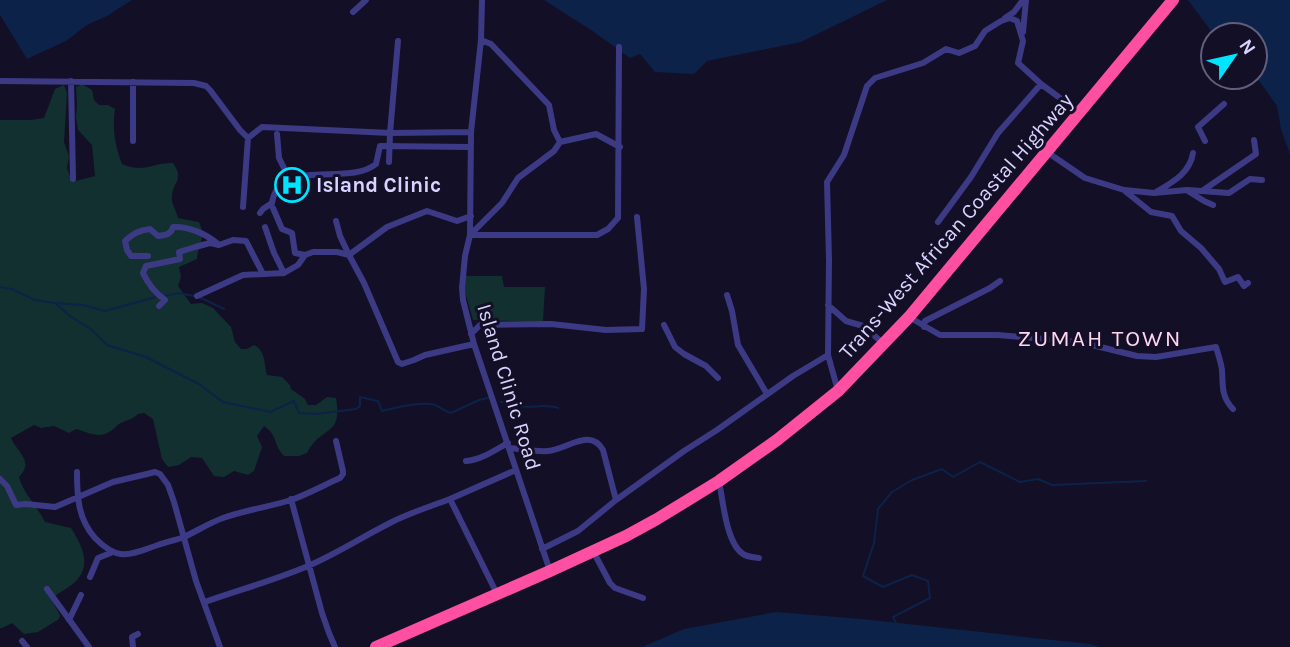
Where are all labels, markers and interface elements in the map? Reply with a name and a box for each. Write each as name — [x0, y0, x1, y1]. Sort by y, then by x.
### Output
north arrow — [1199, 21, 1269, 91]
text: N — [1234, 35, 1260, 59]
street label: Trans-West African Coastal Highway — [834, 88, 1078, 363]
hospital icon: Island Clinic — [273, 166, 311, 204]
place label: Island Clinic — [316, 173, 441, 197]
street label: Island Clinic Road — [472, 301, 546, 473]
district label: ZUMAH TOWN — [1018, 325, 1182, 352]

